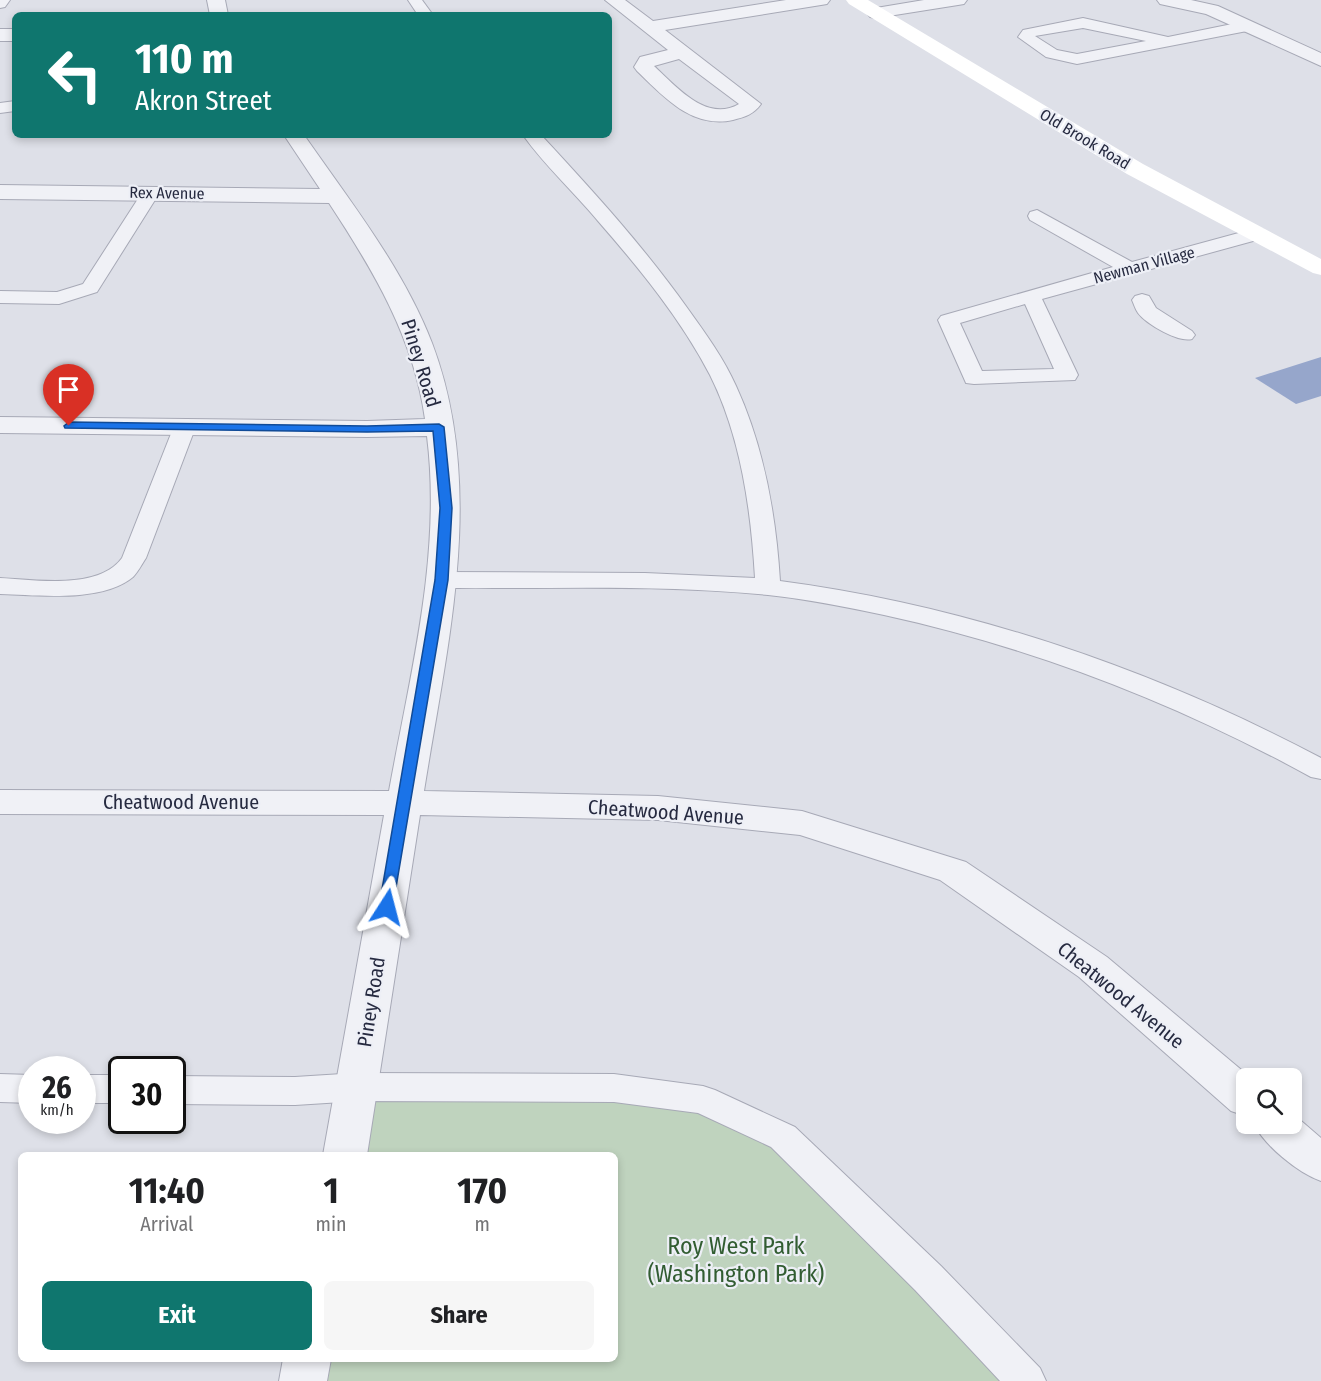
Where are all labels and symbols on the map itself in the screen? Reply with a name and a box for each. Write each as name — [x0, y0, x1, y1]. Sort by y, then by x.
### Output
street label: Old Brook Road — [1037, 105, 1133, 173]
street label: Rex Avenue — [129, 183, 205, 203]
street label: Newman Village — [1091, 242, 1197, 288]
street label: Piney Road — [396, 316, 446, 410]
pin — [43, 364, 94, 426]
street label: Cheatwood Avenue — [103, 790, 259, 814]
street label: Cheatwood Avenue — [587, 795, 745, 829]
position arrow — [355, 875, 419, 939]
street label: Cheatwood Avenue — [1053, 937, 1189, 1053]
street label: Piney Road — [352, 955, 390, 1049]
speed limit sign: 30 — [108, 1056, 186, 1134]
park label: Roy West Park (Washington Park) — [648, 1232, 824, 1288]

